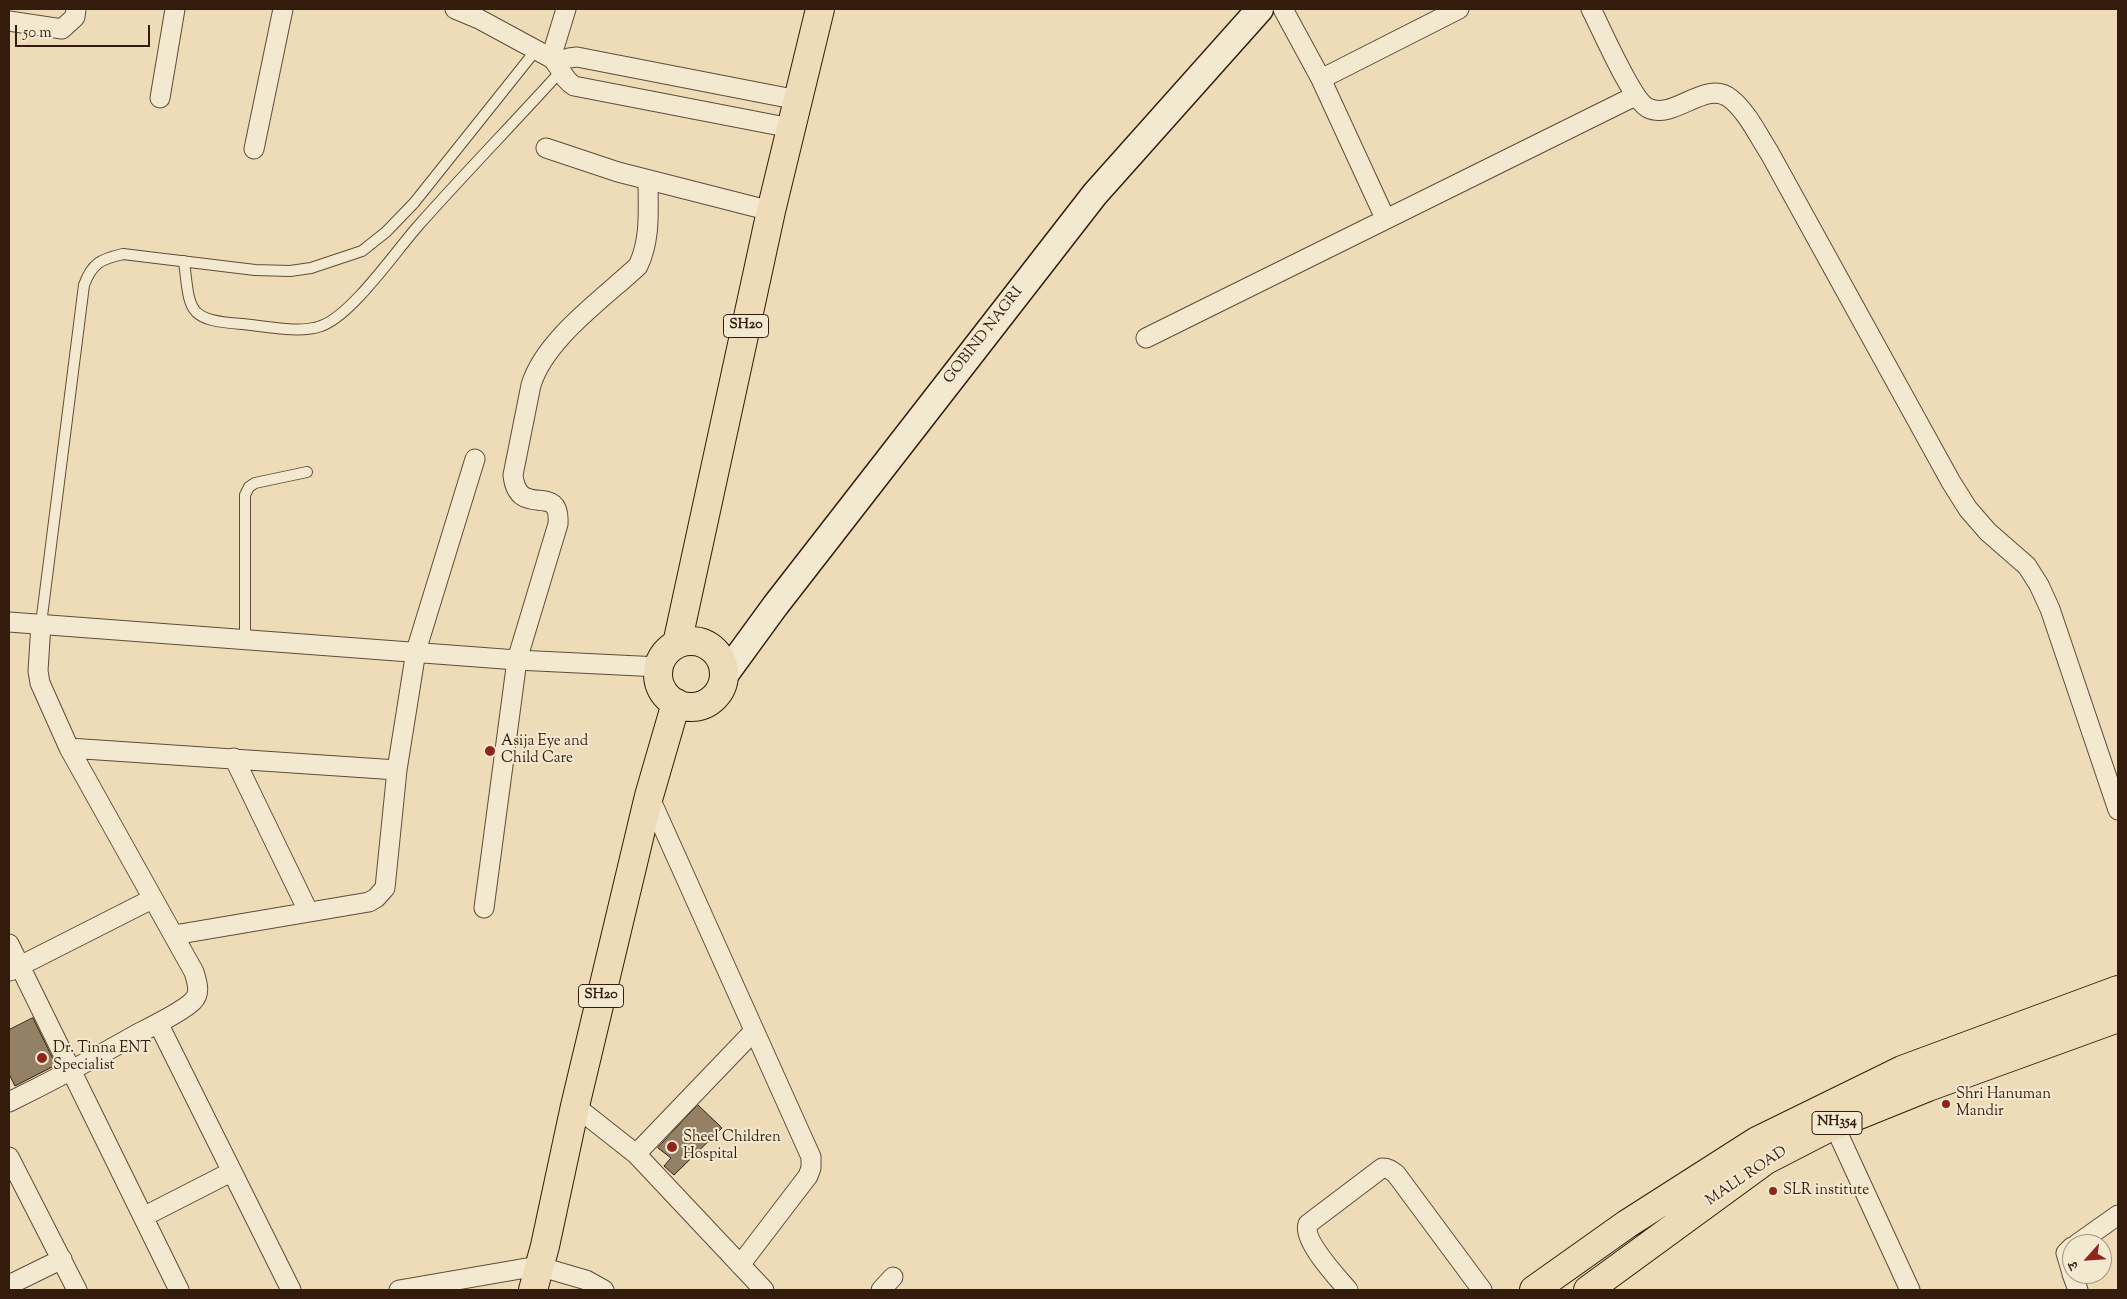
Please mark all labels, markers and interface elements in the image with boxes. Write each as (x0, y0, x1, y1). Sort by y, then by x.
scale bar (18, 15, 152, 47)
text: 50 m (23, 23, 52, 44)
street label: GOBIND NAGRI (941, 284, 1027, 388)
road number: SH20 (724, 314, 768, 338)
place label: Asija Eye and Child Care (501, 733, 588, 768)
marker: Asija Eye and Child Care (483, 744, 497, 758)
road number: SH20 (578, 984, 624, 1008)
place label: Dr. Tinna ENT Specialist (53, 1040, 151, 1075)
marker: Dr. Tinna ENT Specialist (35, 1051, 49, 1065)
place label: Shri Hanuman Mandir (1956, 1086, 2051, 1121)
marker: Shri Hanuman Mandir (1940, 1098, 1952, 1110)
road number: NH354 (1812, 1112, 1862, 1134)
place label: Sheel Children Hospital (683, 1129, 781, 1164)
marker: Sheel Children Hospital (665, 1140, 679, 1154)
street label: MALL ROAD (1703, 1143, 1791, 1211)
place label: SLR institute (1783, 1182, 1869, 1200)
marker: SLR institute (1767, 1185, 1779, 1197)
north arrow (2062, 1234, 2112, 1284)
text: उ (2064, 1258, 2085, 1273)

